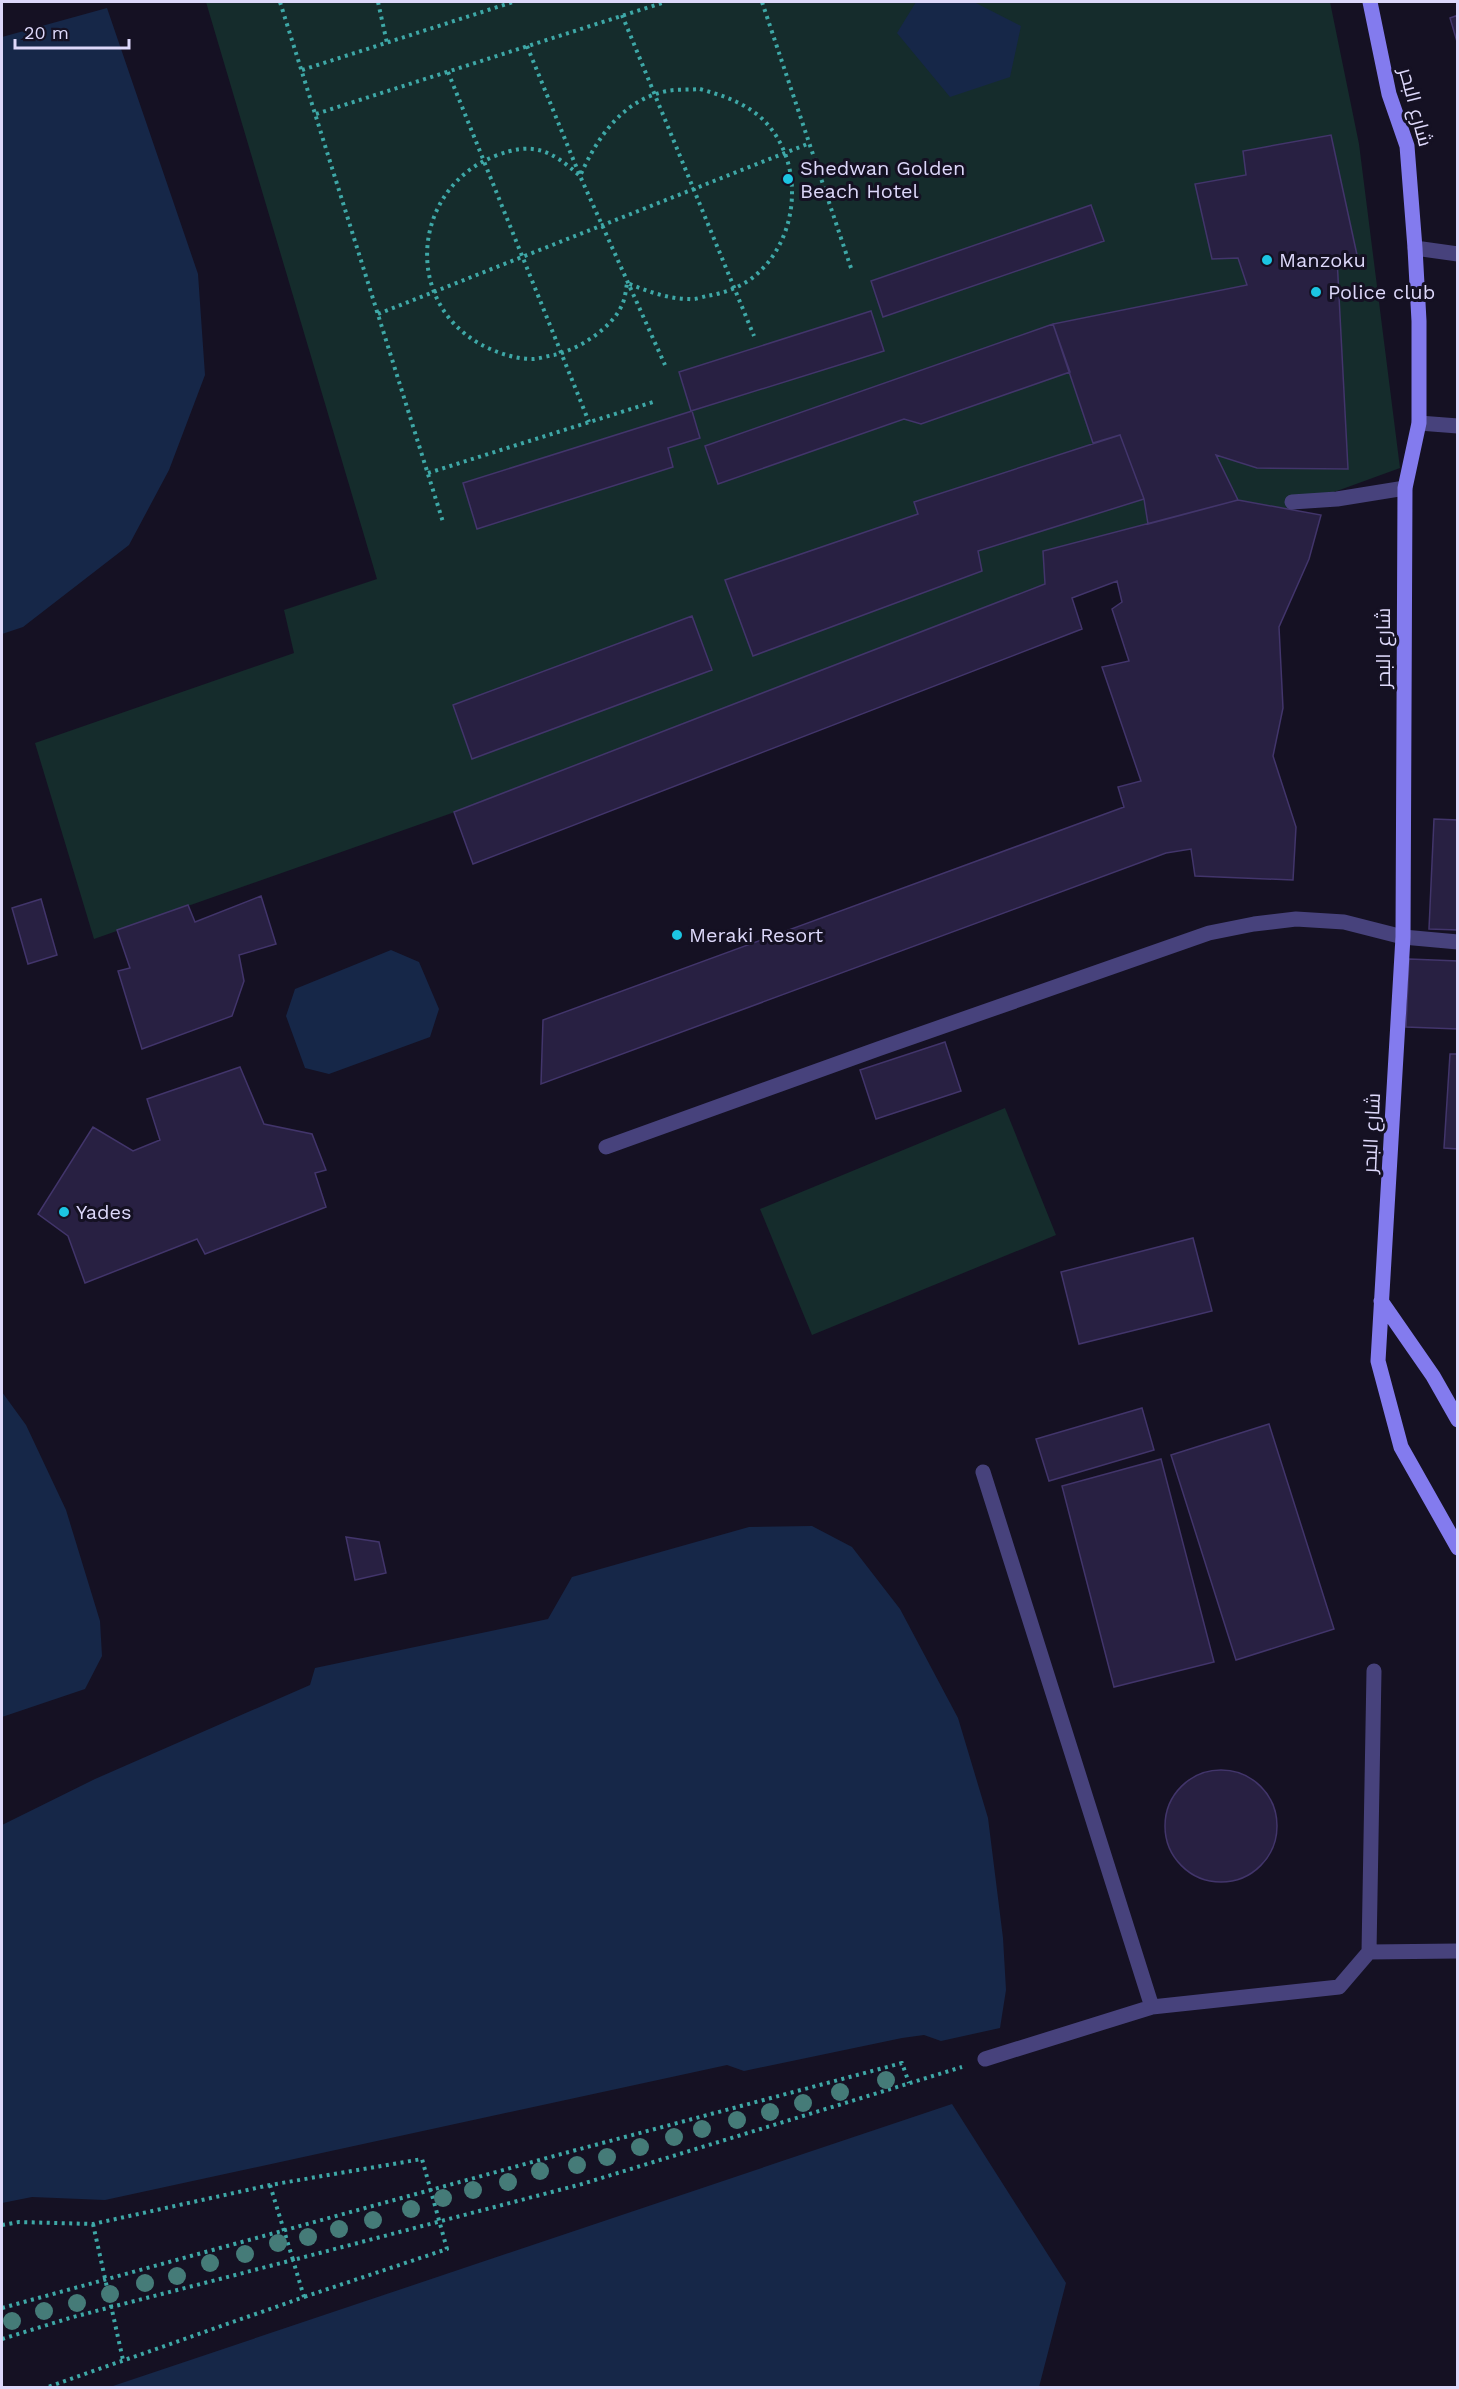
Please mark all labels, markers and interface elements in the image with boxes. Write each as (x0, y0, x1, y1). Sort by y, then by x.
scale bar (15, 12, 129, 50)
text: 20 m (24, 22, 69, 43)
street label: شارع البحر (1392, 64, 1438, 149)
place label: Shedwan Golden Beach Hotel (800, 156, 965, 203)
marker: Shedwan Golden Beach Hotel (781, 172, 795, 186)
place label: Manzoku (1279, 248, 1366, 272)
marker: Manzoku (1260, 253, 1274, 267)
place label: Police club (1328, 280, 1435, 304)
marker: Police club (1309, 285, 1323, 299)
street label: شارع البحر (1371, 608, 1397, 689)
place label: Meraki Resort (689, 923, 824, 947)
marker: Meraki Resort (670, 928, 684, 942)
street label: شارع البحر (1357, 1092, 1387, 1175)
place label: Yades (76, 1200, 132, 1224)
marker: Yades (57, 1205, 71, 1219)

